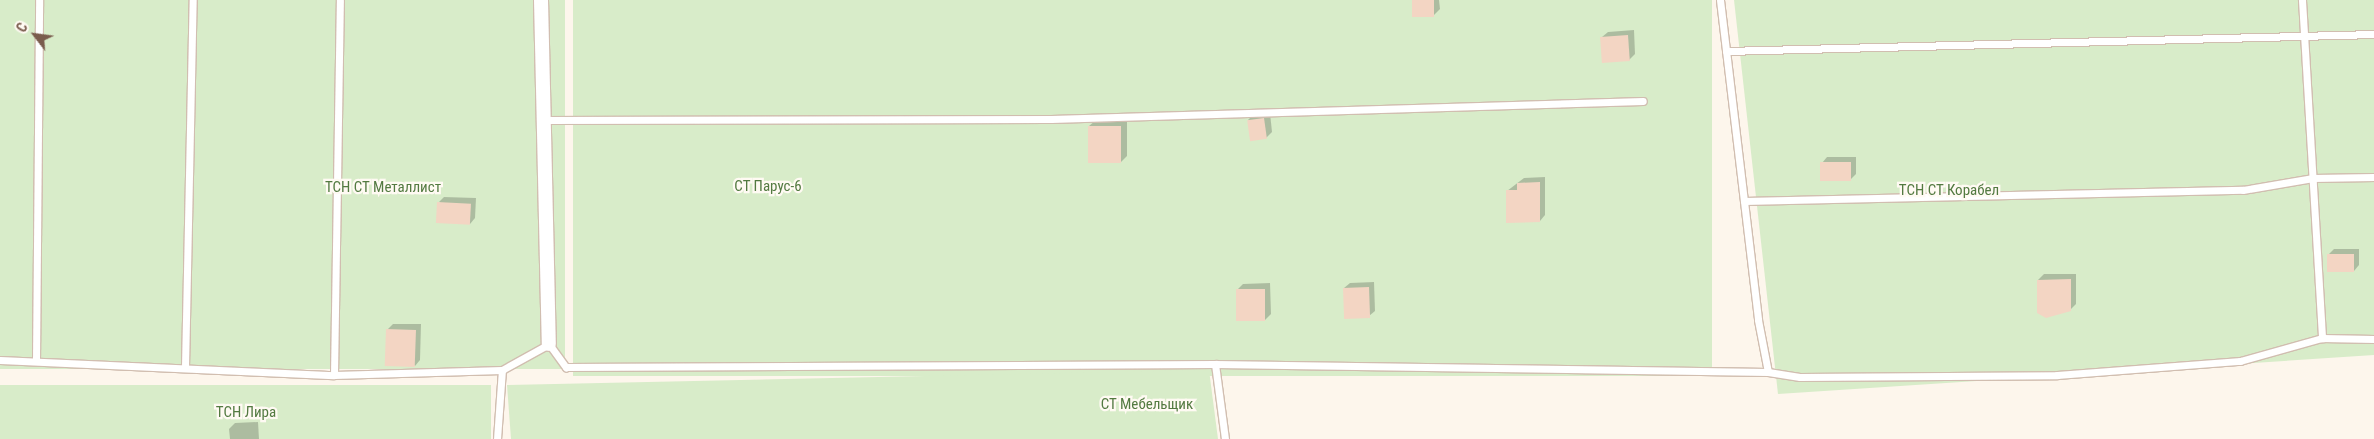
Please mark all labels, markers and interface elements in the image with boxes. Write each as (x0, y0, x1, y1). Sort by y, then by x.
north arrow (10, 10, 60, 60)
text: С (13, 20, 31, 35)
park label: СТ Парус-6 (734, 178, 802, 196)
park label: ТСН СТ Металлист (325, 179, 441, 197)
park label: ТСН СТ Корабел (1899, 182, 1999, 200)
park label: СТ Мебельщик (1101, 396, 1193, 414)
park label: ТСН Лира (216, 404, 276, 422)

